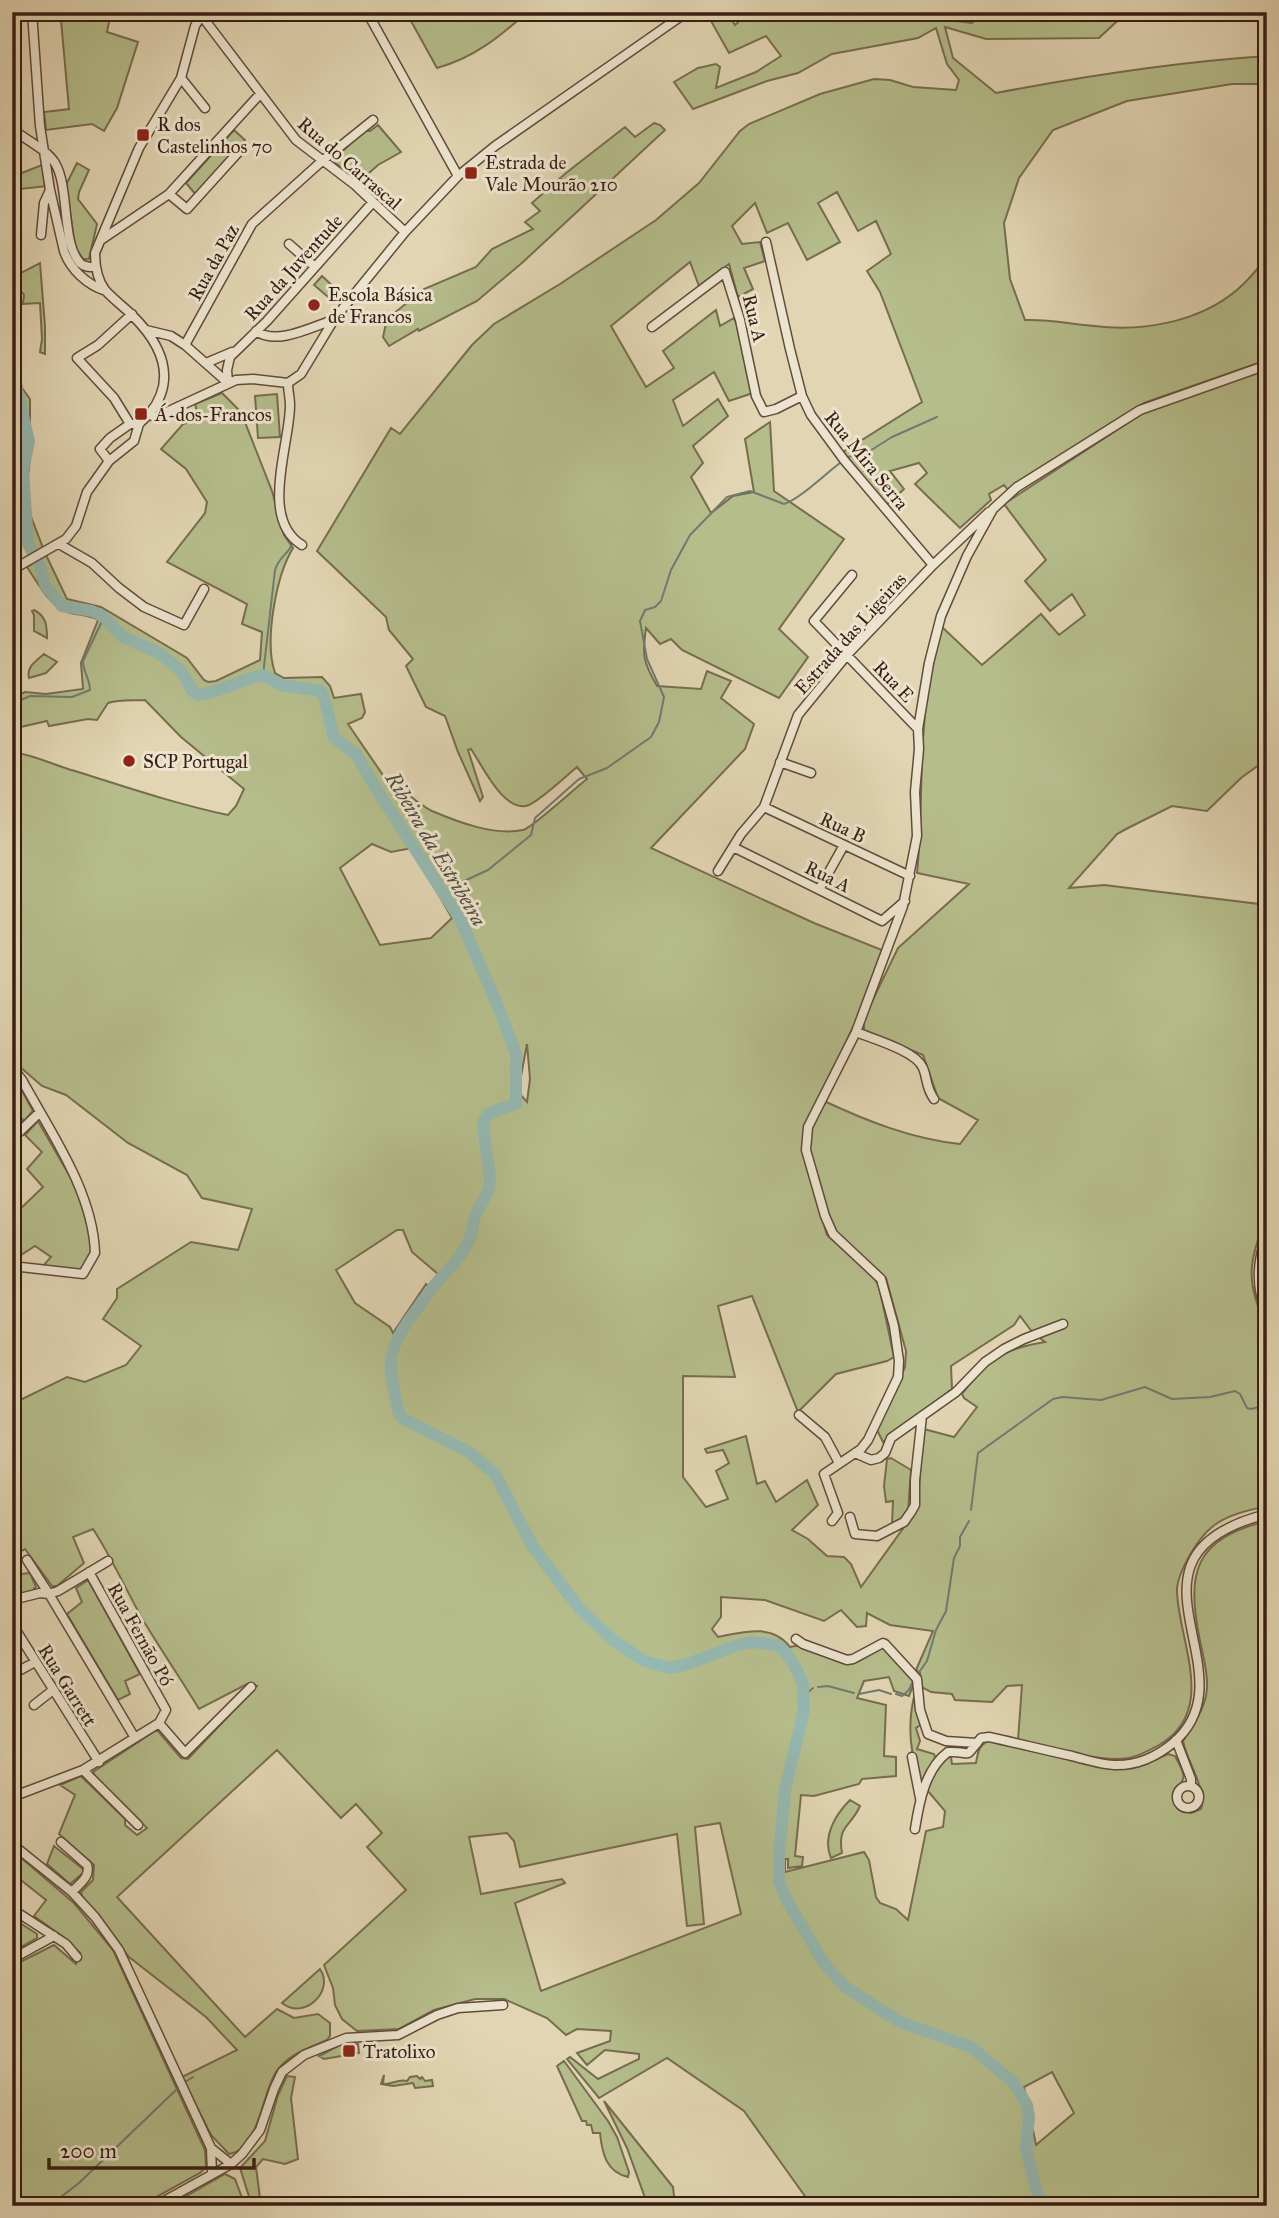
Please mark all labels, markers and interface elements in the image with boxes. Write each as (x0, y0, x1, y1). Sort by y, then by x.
street label: Rua do Carrascal (293, 112, 407, 215)
place label: R dos Castelinhos 70 (157, 113, 273, 158)
marker: R dos Castelinhos 70 (135, 127, 151, 143)
place label: Estrada de Vale Mourão 210 (484, 151, 618, 196)
marker: Estrada de Vale Mourão 210 (463, 165, 479, 181)
street label: Rua da Juventude (239, 209, 348, 326)
street label: Rua da Paz (183, 220, 244, 305)
place label: Escola Básica de Francos (328, 283, 433, 328)
street label: Rua A (738, 292, 772, 345)
marker: Escola Básica de Francos (306, 297, 322, 313)
place label: Á-dos-Francos (154, 402, 272, 426)
marker: Á-dos-Francos (133, 406, 149, 422)
street label: Rua Mira Serra (820, 406, 914, 515)
street label: Estrada das Ligeiras (790, 568, 912, 700)
street label: Rua E (868, 656, 919, 707)
place label: SCP Portugal (143, 750, 249, 774)
marker: SCP Portugal (121, 753, 137, 769)
water label: Ribeira da Estribeira (379, 766, 492, 931)
street label: Rua B (816, 807, 869, 848)
street label: Rua A (801, 856, 855, 897)
street label: Rua Fernão Pó (103, 1578, 179, 1690)
street label: Rua Garrett (33, 1640, 102, 1731)
place label: Tratolixo (363, 2040, 436, 2063)
marker: Tratolixo (341, 2043, 357, 2059)
scale bar (49, 2127, 254, 2171)
text: 200 m (60, 2138, 117, 2164)

